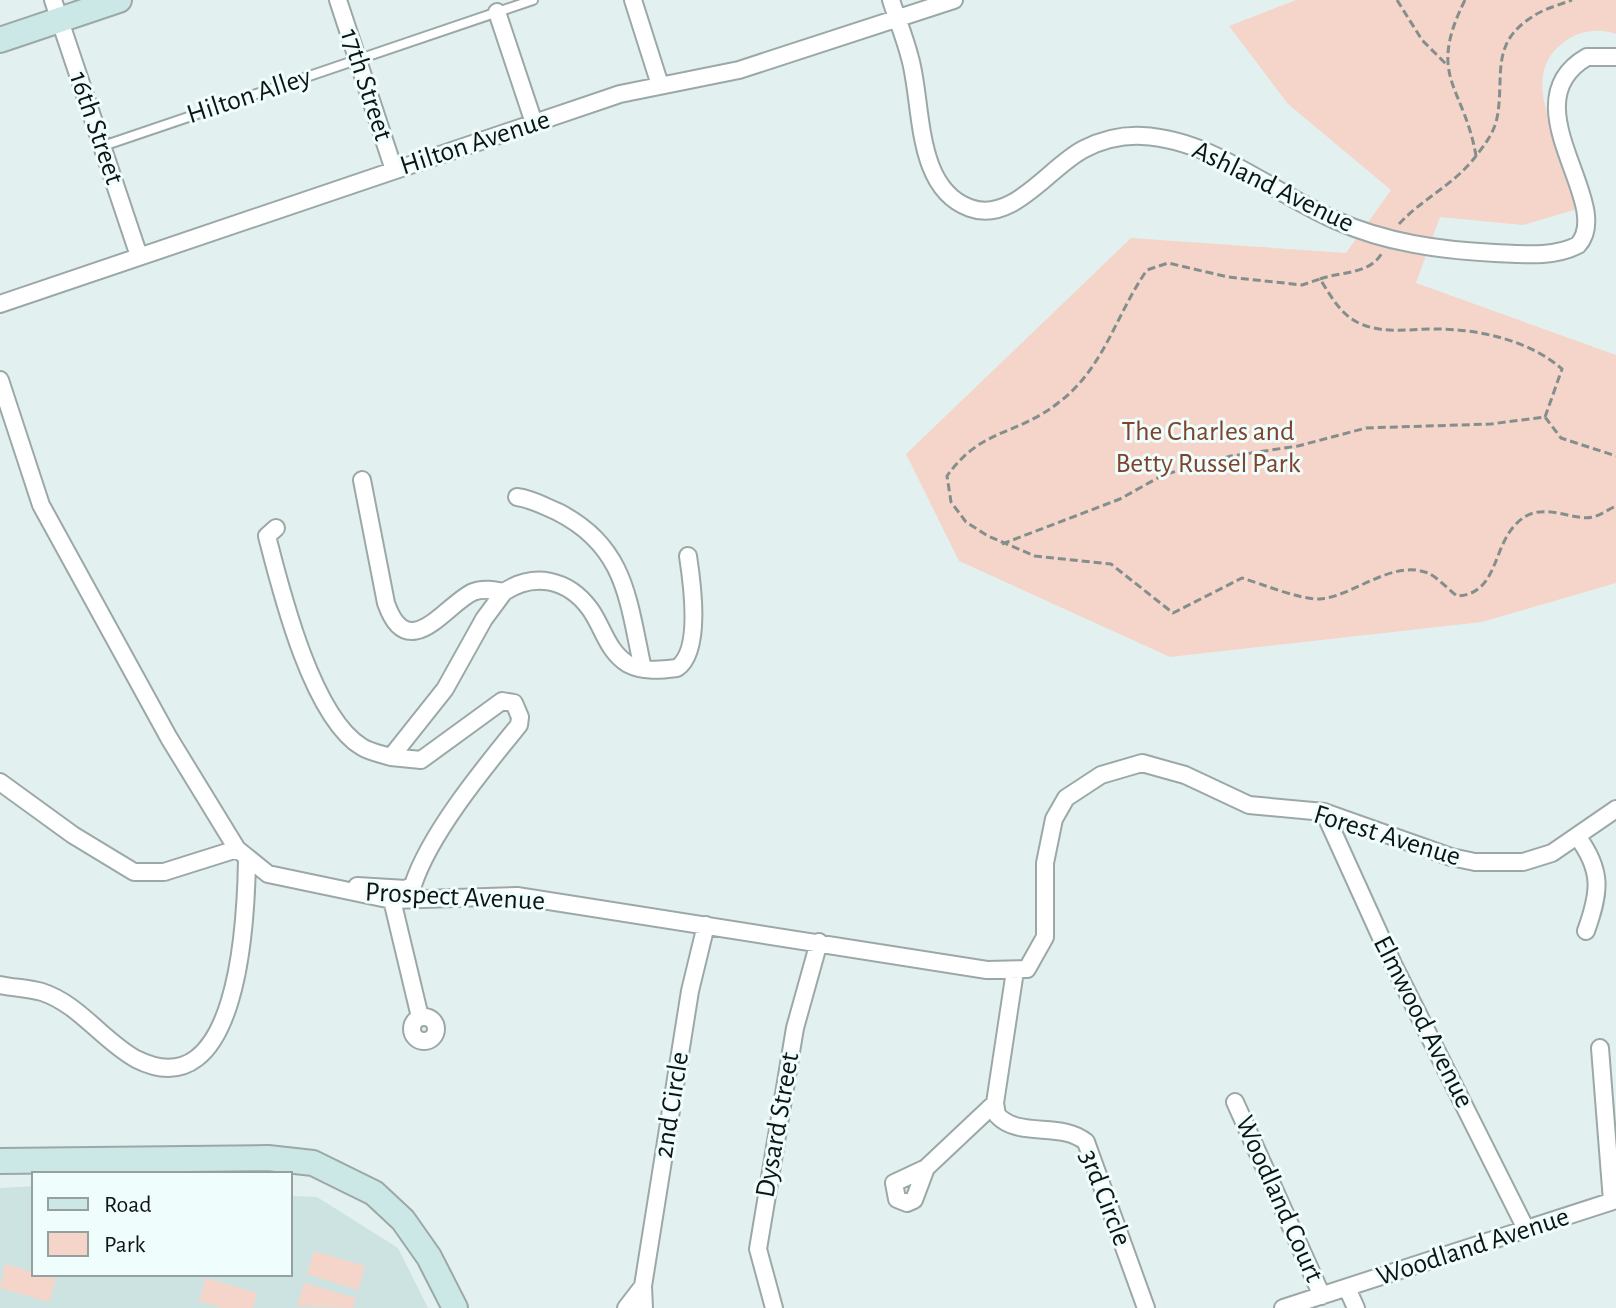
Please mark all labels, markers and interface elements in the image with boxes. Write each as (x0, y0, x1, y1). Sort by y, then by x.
street label: 17th Street (335, 26, 397, 144)
street label: Hilton Alley (183, 63, 315, 129)
street label: 16th Street (64, 68, 128, 188)
street label: Hilton Avenue (397, 106, 553, 180)
street label: Ashland Avenue (1188, 136, 1358, 238)
park label: The Charles and Betty Russel Park (1116, 418, 1301, 478)
street label: Forest Avenue (1310, 800, 1464, 872)
street label: Prospect Avenue (364, 878, 546, 916)
street label: Elmwood Avenue (1368, 931, 1478, 1113)
street label: 2nd Circle (650, 1050, 694, 1160)
street label: Dysard Street (751, 1050, 805, 1200)
street label: Woodland Court (1230, 1112, 1328, 1286)
street label: 3rd Circle (1074, 1146, 1136, 1250)
legend (32, 1172, 292, 1276)
text: Road (104, 1193, 152, 1217)
street label: Woodland Avenue (1373, 1203, 1573, 1291)
text: Park (104, 1233, 145, 1257)

